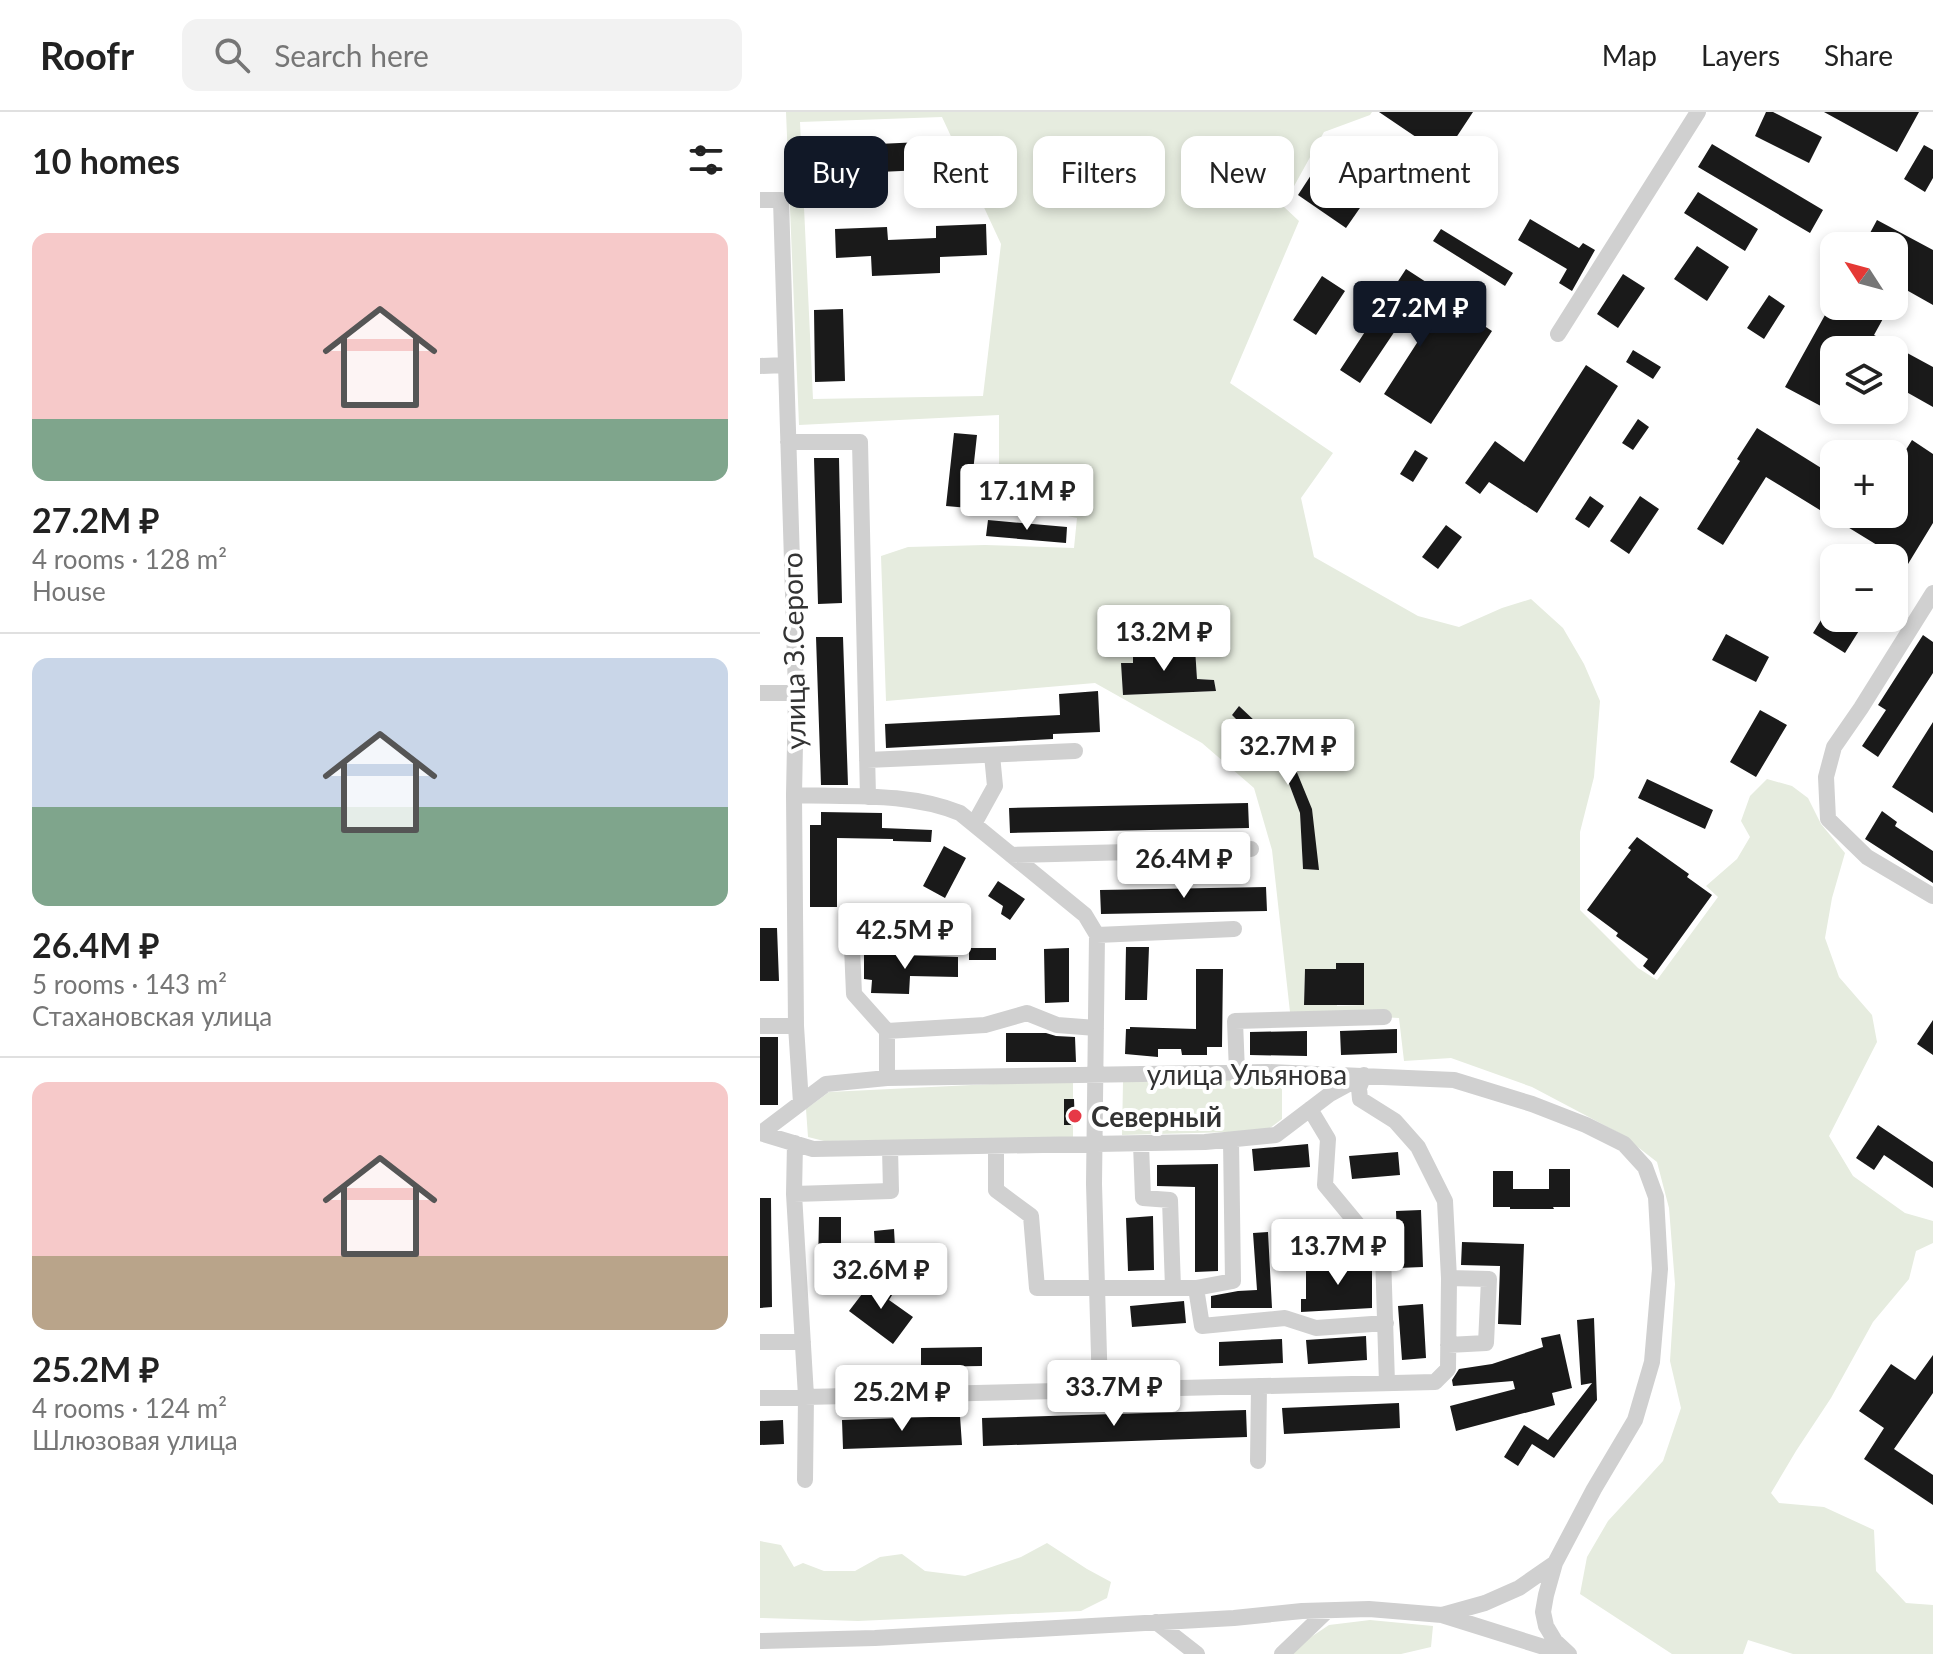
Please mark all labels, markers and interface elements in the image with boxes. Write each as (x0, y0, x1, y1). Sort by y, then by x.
search box (182, 19, 742, 91)
text: Roofr (40, 32, 134, 78)
icon: search (210, 33, 254, 77)
text: Search here (274, 37, 429, 73)
text: Map (1602, 38, 1657, 72)
text: Layers (1701, 38, 1780, 72)
text: Share (1824, 38, 1893, 72)
chip: Buy (784, 136, 888, 208)
chip: Rent (904, 136, 1017, 208)
chip: Filters (1033, 136, 1165, 208)
chip: New (1181, 136, 1294, 208)
chip: Apartment (1310, 136, 1498, 208)
icon: filters (684, 138, 728, 182)
text: 10 homes (32, 140, 180, 181)
north arrow (1820, 232, 1908, 320)
map controls (1820, 232, 1908, 632)
pin: 27.2M ₽ (1346, 281, 1494, 349)
icon: home (308, 285, 452, 429)
text: 27.2M ₽ (1371, 291, 1469, 323)
button: layers (1820, 336, 1908, 424)
button: + (1820, 440, 1908, 528)
pin: 17.1M ₽ (953, 464, 1101, 532)
text: 17.1M ₽ (978, 474, 1076, 506)
text: 27.2M ₽ (32, 499, 159, 540)
text: 4 rooms · 128 m² (32, 543, 227, 575)
button: − (1820, 544, 1908, 632)
street label: улица З.Серого (774, 552, 812, 750)
text: House (32, 575, 106, 607)
pin: 13.2M ₽ (1090, 605, 1238, 673)
text: 13.2M ₽ (1115, 615, 1213, 647)
icon: home (308, 710, 452, 854)
pin: 32.7M ₽ (1214, 719, 1362, 787)
text: 32.7M ₽ (1239, 729, 1337, 761)
pin: 26.4M ₽ (1110, 832, 1258, 900)
text: 26.4M ₽ (1135, 842, 1233, 874)
pin: 42.5M ₽ (831, 903, 979, 971)
text: 42.5M ₽ (856, 913, 954, 945)
text: 26.4M ₽ (32, 924, 159, 965)
text: 5 rooms · 143 m² (32, 968, 227, 1000)
text: Стахановская улица (32, 1000, 272, 1032)
street label: улица Ульянова (1147, 1057, 1347, 1091)
place label: Северный (1091, 1099, 1222, 1133)
marker: Северный (1066, 1107, 1084, 1125)
icon: home (308, 1134, 452, 1278)
pin: 13.7M ₽ (1264, 1219, 1412, 1287)
text: 13.7M ₽ (1289, 1229, 1387, 1261)
pin: 32.6M ₽ (807, 1243, 955, 1311)
text: 32.6M ₽ (832, 1253, 930, 1285)
text: 25.2M ₽ (32, 1348, 159, 1389)
pin: 33.7M ₽ (1040, 1360, 1188, 1428)
pin: 25.2M ₽ (828, 1365, 976, 1433)
text: 33.7M ₽ (1065, 1370, 1163, 1402)
text: 25.2M ₽ (853, 1375, 951, 1407)
text: 4 rooms · 124 m² (32, 1392, 227, 1424)
text: Шлюзовая улица (32, 1424, 238, 1456)

